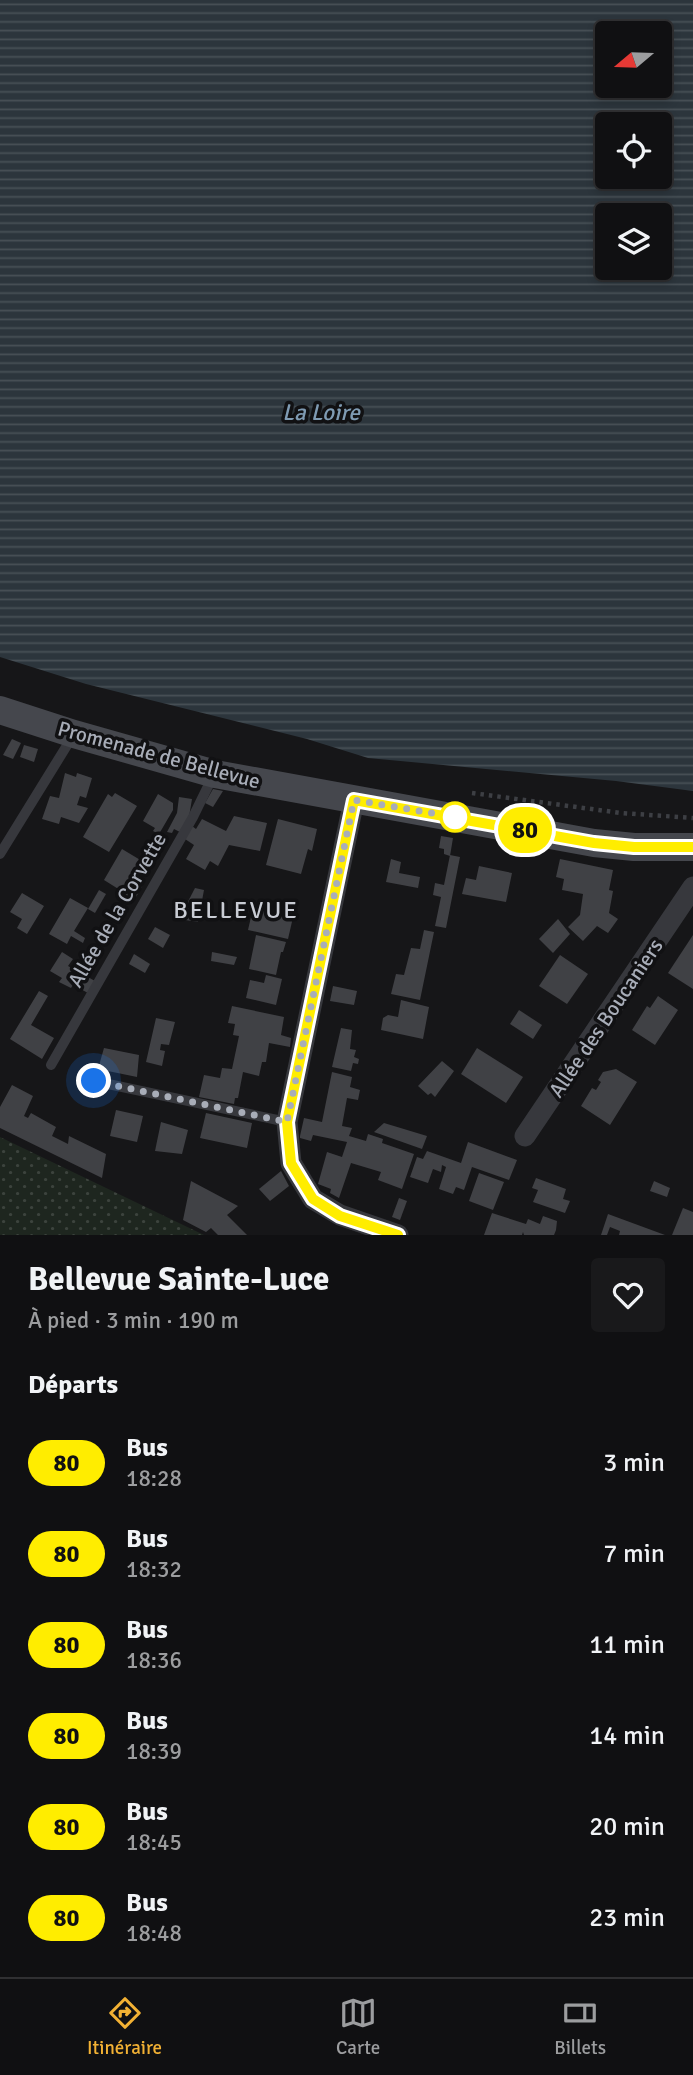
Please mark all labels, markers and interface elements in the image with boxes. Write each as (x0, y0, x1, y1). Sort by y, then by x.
north arrow (595, 21, 672, 98)
map controls (595, 21, 672, 280)
button: locate (595, 112, 672, 189)
button: layers (595, 203, 672, 280)
water label: La Loire (282, 398, 361, 427)
street label: Promenade de Bellevue (55, 715, 263, 795)
unlabelled marker (440, 802, 470, 832)
line badge: 80 (494, 807, 556, 853)
text: 80 (512, 815, 538, 845)
street label: Allée de la Corvette (62, 828, 172, 992)
district label: BELLEVUE (173, 895, 299, 925)
street label: Allée des Boucaniers (543, 934, 669, 1102)
your location (76, 1063, 111, 1098)
button: heart (591, 1258, 665, 1332)
text: Bellevue Sainte-Luce (28, 1259, 329, 1300)
text: À pied · 3 min · 190 m (28, 1306, 239, 1335)
text: Départs (28, 1369, 118, 1401)
text: Bus (126, 1432, 168, 1464)
text: 3 min (603, 1447, 665, 1479)
text: 80 (54, 1448, 79, 1478)
text: 18:28 (126, 1464, 182, 1493)
text: Bus (126, 1523, 168, 1555)
text: 7 min (603, 1538, 665, 1570)
text: 80 (54, 1539, 79, 1569)
text: 18:32 (126, 1555, 182, 1584)
text: Bus (126, 1614, 168, 1646)
text: 11 min (589, 1629, 665, 1661)
text: 80 (54, 1630, 79, 1660)
text: 18:36 (126, 1646, 182, 1675)
text: Bus (126, 1705, 168, 1737)
text: 14 min (589, 1720, 665, 1752)
text: 80 (54, 1721, 79, 1751)
text: 18:39 (126, 1737, 182, 1766)
text: Bus (126, 1796, 168, 1828)
text: 20 min (589, 1811, 665, 1843)
text: 80 (54, 1812, 79, 1842)
text: 18:45 (126, 1828, 182, 1857)
text: Bus (126, 1887, 168, 1919)
text: 23 min (589, 1902, 665, 1934)
text: 80 (54, 1903, 79, 1933)
text: 18:48 (126, 1919, 182, 1948)
tab: Itinéraire (87, 1994, 162, 2060)
tab: Carte (336, 1994, 380, 2060)
tab: Billets (554, 1994, 606, 2060)

